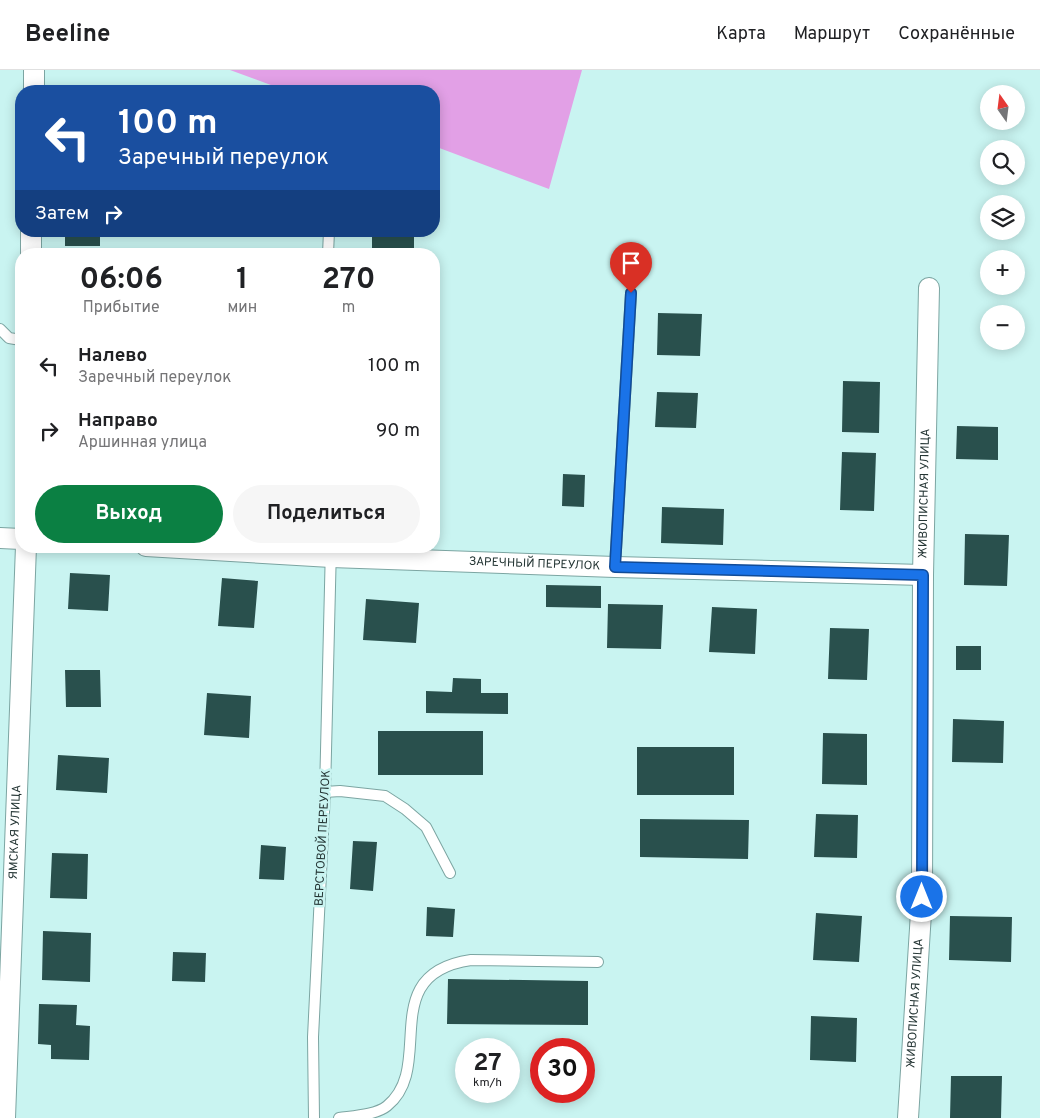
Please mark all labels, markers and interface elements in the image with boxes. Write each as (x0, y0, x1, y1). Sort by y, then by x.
text: Beeline (25, 20, 110, 50)
text: Карта (716, 23, 766, 46)
text: Маршрут (794, 23, 870, 46)
text: Сохранённые (898, 23, 1015, 46)
north arrow (980, 85, 1025, 130)
map controls (980, 85, 1025, 350)
text: 100 m (118, 102, 218, 146)
icon: left (35, 105, 100, 170)
button: search (980, 140, 1025, 185)
text: Заречный переулок (118, 145, 329, 172)
button: layers (980, 195, 1025, 240)
icon: right (99, 200, 127, 228)
text: Затем (35, 202, 89, 226)
pin (610, 242, 652, 293)
icon: arrive (617, 249, 645, 277)
button: + (980, 250, 1025, 295)
text: 06:06 (79, 262, 163, 299)
text: 1 (236, 262, 248, 299)
text: 270 (322, 262, 376, 299)
text: Прибытие (83, 298, 160, 318)
text: мин (227, 298, 257, 318)
text: m (342, 298, 355, 318)
button: − (980, 305, 1025, 350)
text: Налево (78, 344, 147, 368)
icon: left (35, 352, 63, 380)
text: 100 m (368, 354, 420, 378)
text: Заречный переулок (78, 368, 231, 388)
text: Направо (78, 409, 158, 433)
icon: right (35, 417, 63, 445)
text: 90 m (376, 419, 420, 443)
street label: ЖИВОПИСНАЯ УЛИЦА (915, 428, 934, 559)
text: Аршинная улица (78, 433, 207, 453)
button: Выход (35, 485, 223, 543)
button: Поделиться (233, 485, 420, 543)
street label: ЗАРЕЧНЫЙ ПЕРЕУЛОК (469, 554, 601, 574)
street label: ВЕРСТОВОЙ ПЕРЕУЛОК (311, 769, 335, 906)
street label: ЯМСКАЯ УЛИЦА (6, 784, 25, 880)
position arrow (895, 870, 947, 922)
street label: ЖИВОПИСНАЯ УЛИЦА (903, 938, 927, 1069)
speed limit sign: 30 (530, 1038, 595, 1103)
text: 27 (473, 1048, 502, 1080)
text: km/h (473, 1075, 502, 1091)

